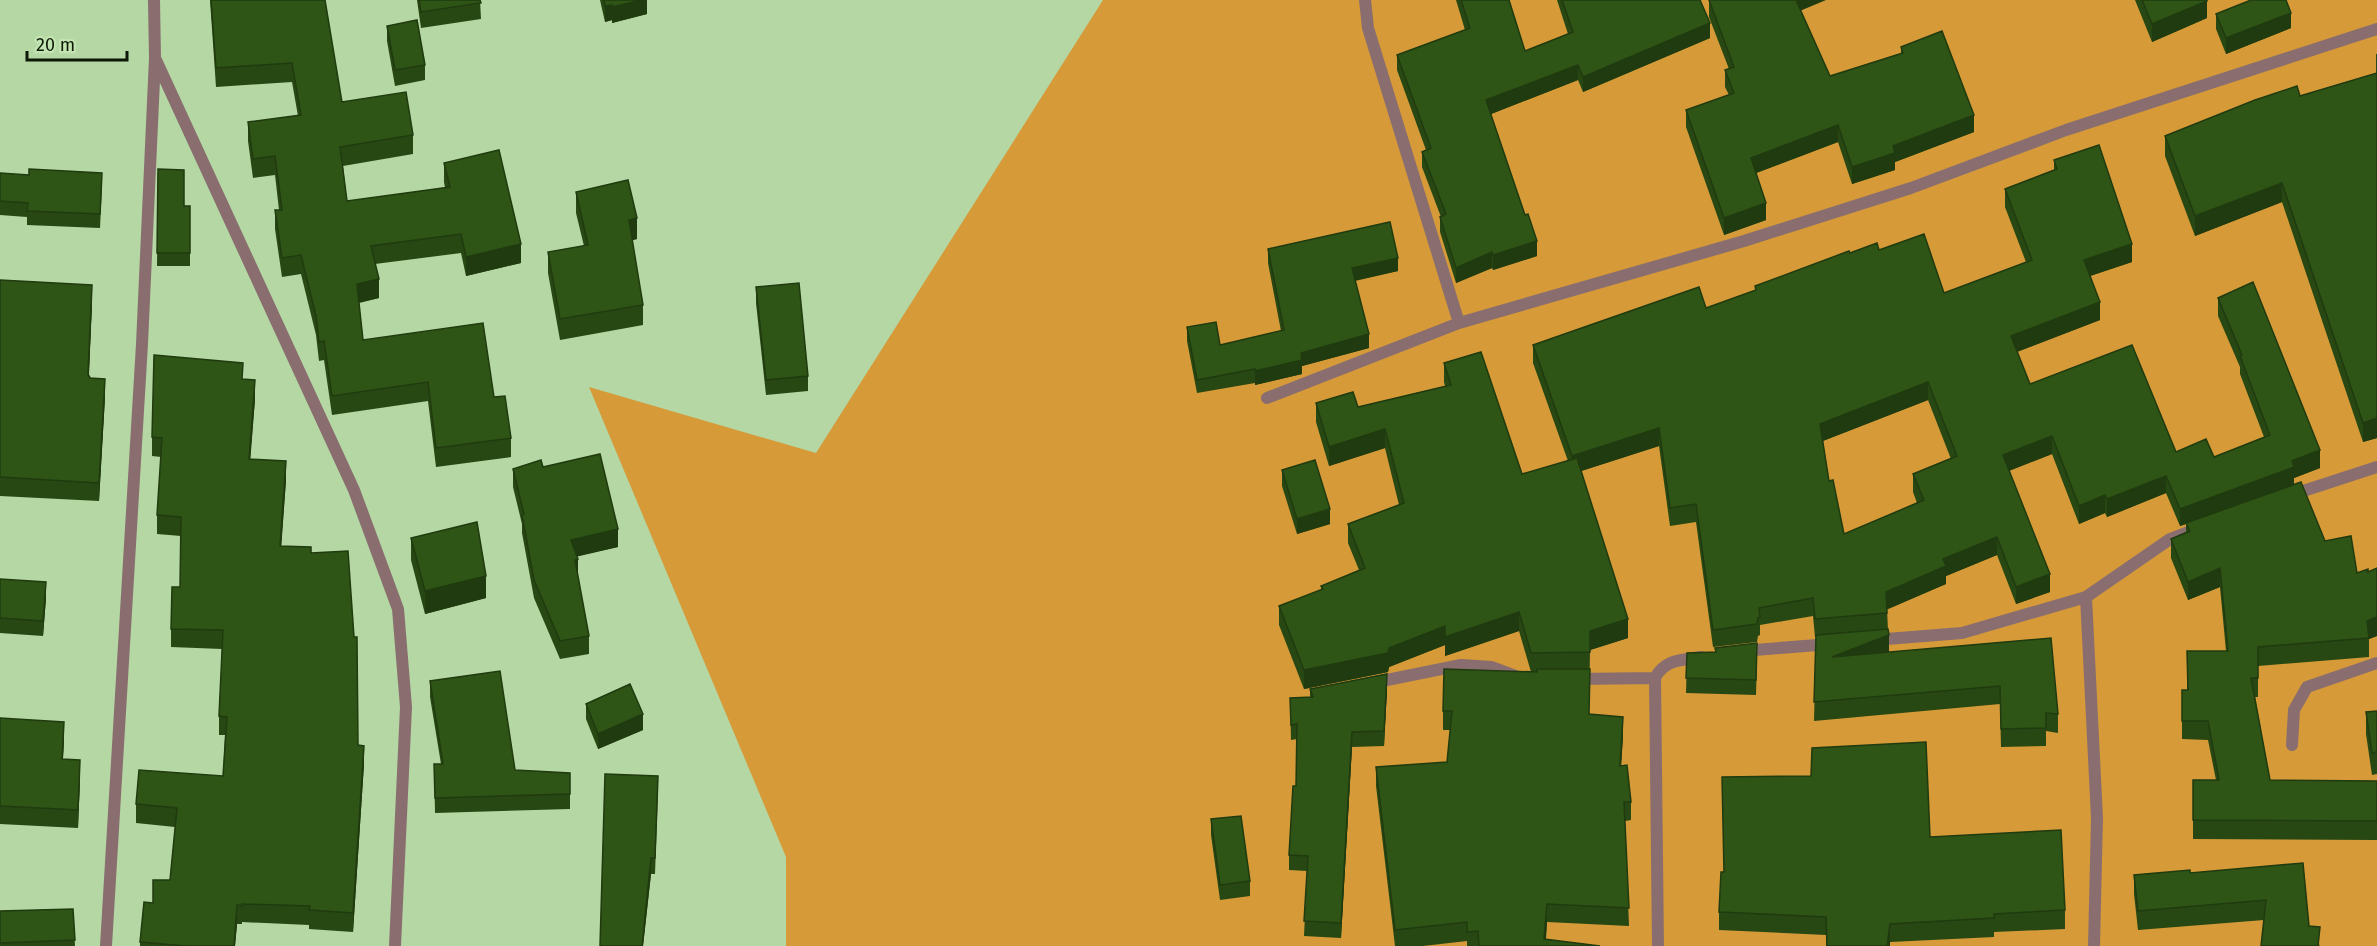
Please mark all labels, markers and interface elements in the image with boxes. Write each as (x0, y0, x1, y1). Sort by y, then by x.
scale bar (27, 24, 128, 62)
text: 20 m (36, 34, 75, 56)

